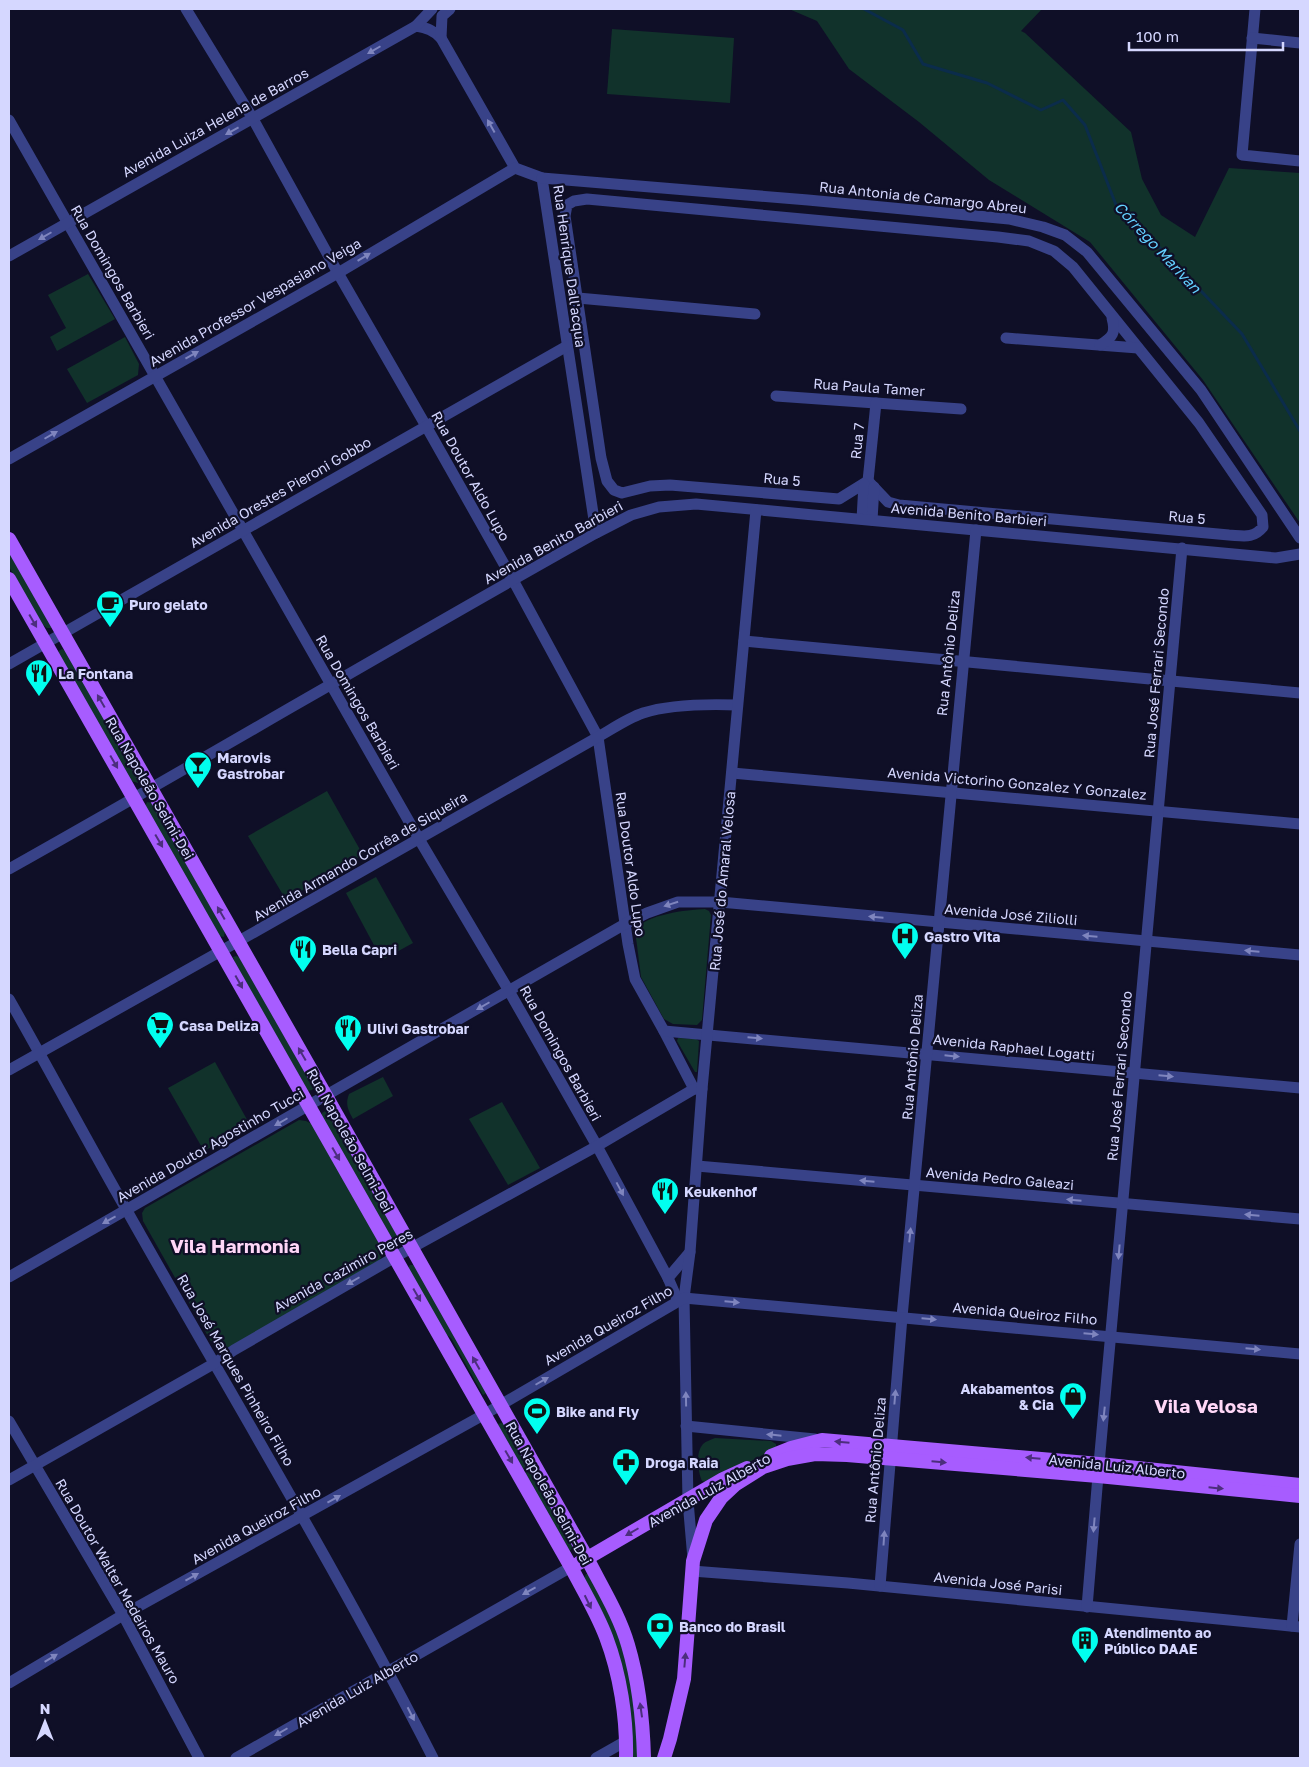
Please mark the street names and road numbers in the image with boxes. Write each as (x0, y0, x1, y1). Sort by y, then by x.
street label: Avenida Luiza Helena de Barros (119, 64, 311, 180)
street label: Rua Antonia de Camargo Abreu (818, 178, 1028, 216)
street label: Rua Henrique Dall'acqua (550, 184, 590, 348)
street label: Rua Domingos Barbieri (68, 202, 158, 342)
street label: Avenida Professor Vespasiano Veiga (146, 234, 364, 370)
street label: Rua Paula Tamer (813, 375, 926, 399)
street label: Rua Doutor Aldo Lupo (428, 408, 514, 544)
street label: Rua 7 (847, 422, 867, 460)
street label: Avenida Orestes Pieroni Gobbo (186, 433, 374, 551)
street label: Rua 5 (763, 469, 801, 489)
street label: Avenida Benito Barbieri (480, 497, 626, 587)
street label: Avenida Benito Barbieri (890, 499, 1048, 529)
street label: Rua 5 (1168, 507, 1206, 527)
street label: Rua José Ferrari Secondo (1140, 587, 1172, 759)
street label: Rua Antônio Deliza (933, 589, 963, 717)
street label: Rua Domingos Barbieri (313, 632, 403, 772)
street label: Rua Napoleão Selmi-Dei (102, 714, 198, 862)
street label: Avenida Victorino Gonzalez Y Gonzalez (887, 763, 1147, 803)
street label: Avenida Armando Corrêa de Siqueira (250, 788, 470, 924)
street label: Rua José do Amaral Velosa (706, 790, 738, 972)
street label: Rua Doutor Aldo Lupo (612, 791, 650, 937)
street label: Avenida José Ziliolli (944, 900, 1078, 928)
street label: Rua Domingos Barbieri (517, 982, 605, 1124)
street label: Rua José Ferrari Secondo (1103, 990, 1135, 1162)
street label: Rua Antônio Deliza (898, 993, 926, 1121)
street label: Avenida Raphael Logatti (932, 1030, 1096, 1064)
street label: Rua Napoleão Selmi-Dei (303, 1065, 397, 1215)
street label: Avenida Doutor Agostinho Tucci (113, 1084, 307, 1206)
street label: Avenida Pedro Galeazi (925, 1163, 1075, 1193)
street label: Avenida Cazimiro Peres (271, 1225, 415, 1315)
street label: Rua José Marques Pinheiro Filho (174, 1271, 298, 1469)
street label: Avenida Queiroz Filho (541, 1281, 675, 1369)
street label: Avenida Queiroz Filho (952, 1298, 1098, 1328)
street label: Rua Antônio Deliza (861, 1396, 889, 1524)
street label: Rua Napoleão Selmi-Dei (502, 1418, 596, 1568)
street label: Avenida Luiz Alberto (645, 1449, 773, 1531)
street label: Avenida Luiz Alberto (1048, 1450, 1186, 1482)
street label: Rua Doutor Walter Medeiros Mauro (52, 1475, 184, 1687)
street label: Avenida Queiroz Filho (188, 1482, 324, 1568)
street label: Avenida José Parisi (933, 1568, 1063, 1598)
street label: Avenida Luiz Alberto (293, 1647, 421, 1731)

